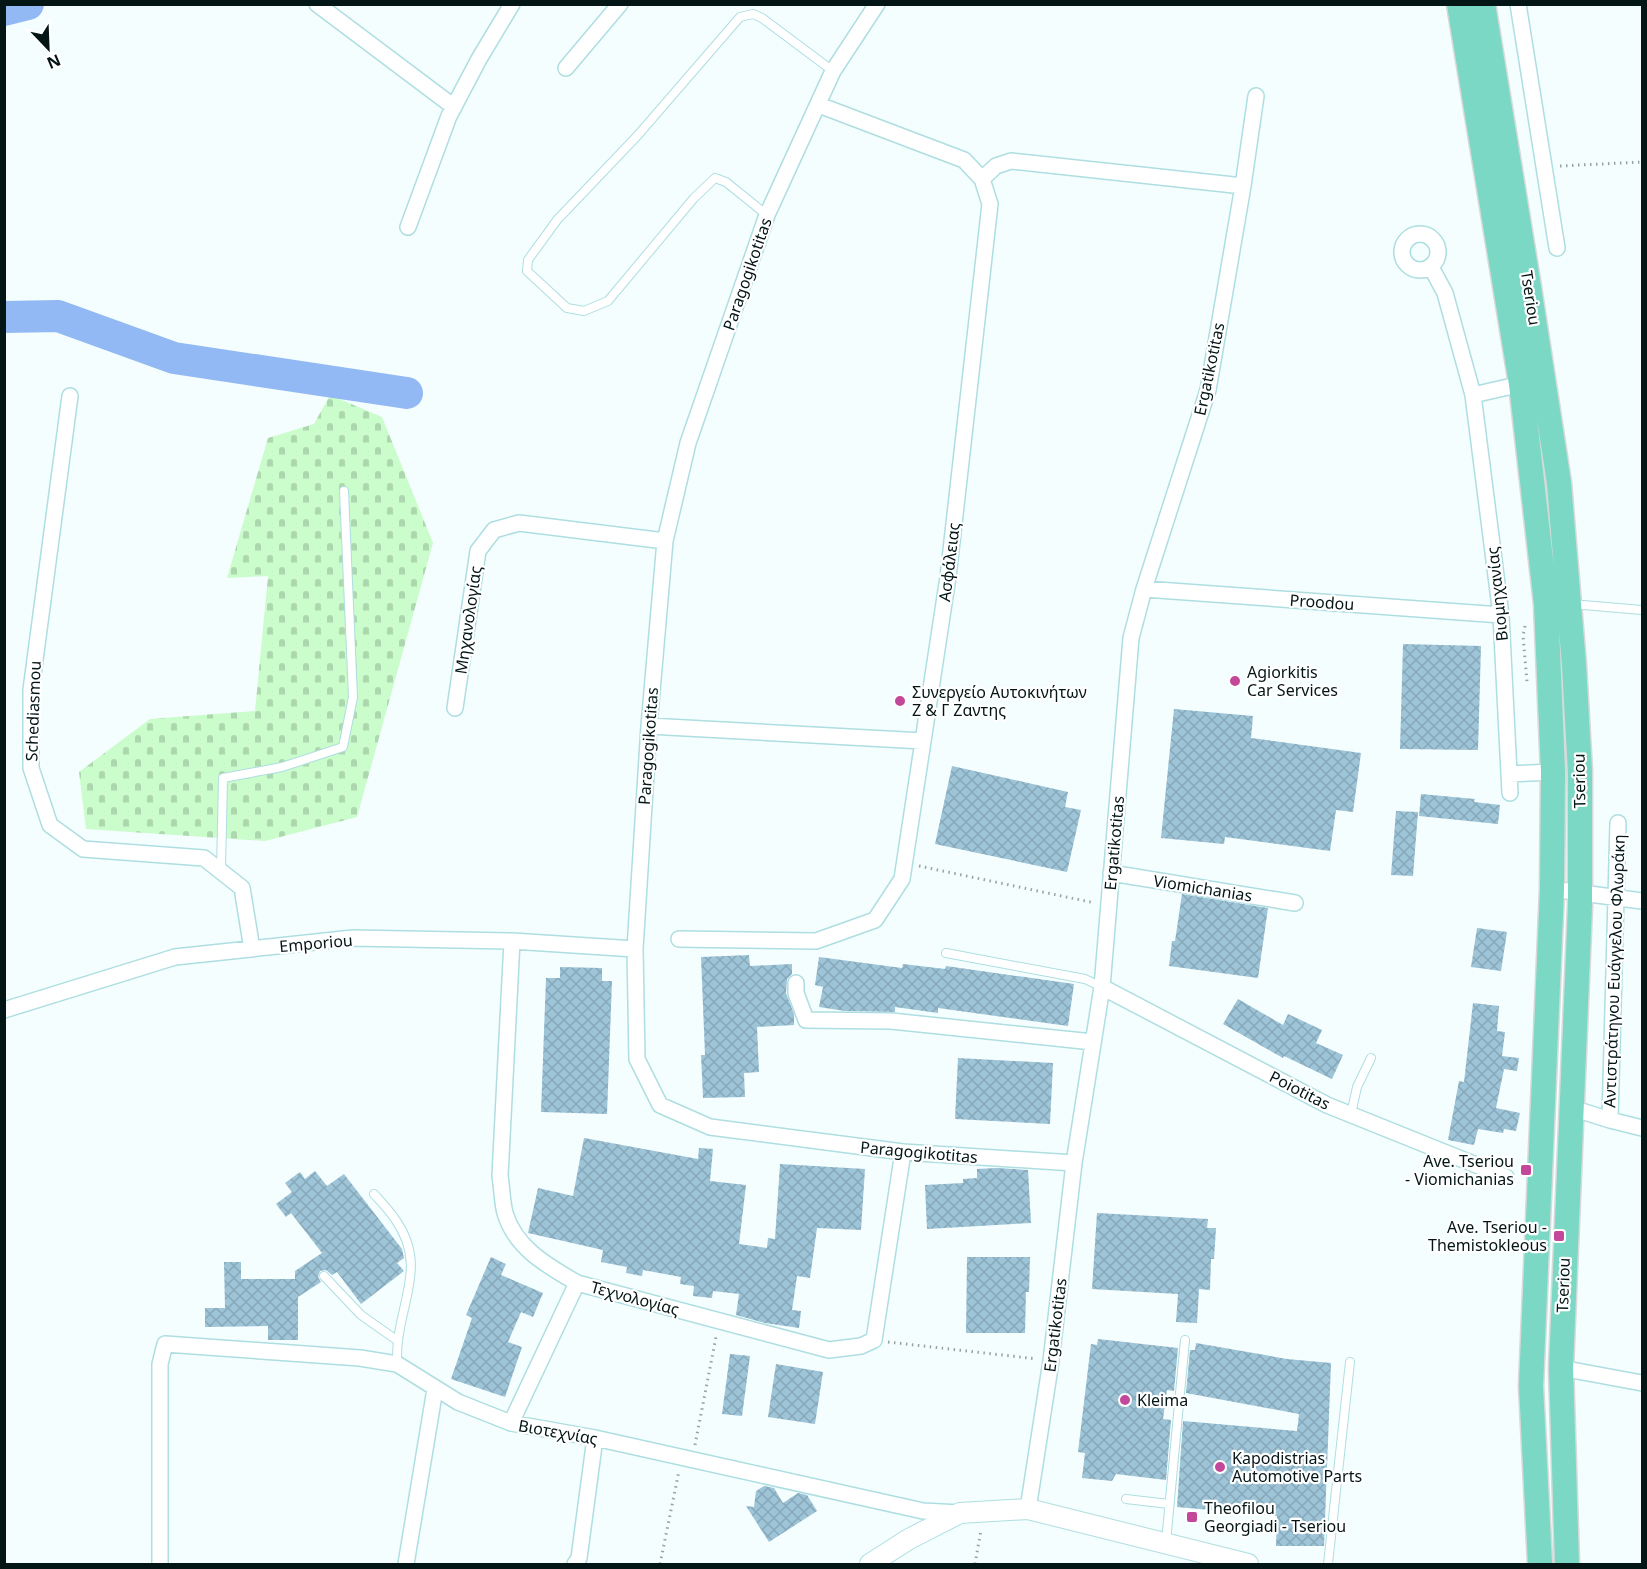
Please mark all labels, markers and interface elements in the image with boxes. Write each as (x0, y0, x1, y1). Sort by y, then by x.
north arrow (18, 18, 78, 78)
text: N (44, 49, 64, 74)
street label: Paragogikotitas (717, 215, 777, 333)
street label: Tseriou (1516, 269, 1546, 327)
street label: Ergatikotitas (1188, 320, 1230, 418)
street label: Ασφάλειας (933, 521, 965, 603)
street label: Βιομηχανίας (1481, 546, 1513, 642)
street label: Μηχανολογίας (450, 564, 487, 675)
street label: Proodou (1289, 589, 1355, 615)
street label: Schediasmou (20, 660, 46, 762)
place label: Agiorkitis Car Services (1247, 661, 1338, 701)
marker: Agiorkitis Car Services (1228, 674, 1242, 688)
place label: Συνεργείο Αυτοκινήτων Ζ & Γ Ζαντης (912, 681, 1087, 721)
street label: Paragogikotitas (633, 686, 663, 806)
marker: Συνεργείο Αυτοκινήτων Ζ & Γ Ζαντης (893, 694, 907, 708)
street label: Tseriou (1568, 753, 1590, 809)
street label: Ergatikotitas (1099, 795, 1129, 891)
street label: Αντιστράτηγου Ευάγγελου Φλωράκη (1598, 834, 1630, 1108)
street label: Viomichanias (1152, 869, 1254, 907)
street label: Emporiou (278, 929, 354, 957)
street label: Poiotitas (1266, 1065, 1334, 1115)
street label: Paragogikotitas (859, 1136, 979, 1168)
place label: Ave. Tseriou - Viomichanias (1405, 1150, 1514, 1190)
marker: Ave. Tseriou - Viomichanias (1519, 1163, 1533, 1177)
place label: Ave. Tseriou - Themistokleous (1428, 1216, 1547, 1256)
marker: Ave. Tseriou - Themistokleous (1552, 1229, 1566, 1243)
street label: Tseriou (1551, 1257, 1575, 1313)
street label: Τεχνολογίας (588, 1276, 682, 1320)
street label: Ergatikotitas (1038, 1277, 1072, 1373)
place label: Kleima (1137, 1389, 1188, 1411)
marker: Kleima (1118, 1393, 1132, 1407)
street label: Βιοτεχνίας (517, 1414, 600, 1450)
place label: Kapodistrias Automotive Parts (1232, 1447, 1362, 1487)
marker: Kapodistrias Automotive Parts (1213, 1460, 1227, 1474)
place label: Theofilou Georgiadi - Tseriou (1204, 1497, 1346, 1537)
marker: Theofilou Georgiadi - Tseriou (1185, 1510, 1199, 1524)

